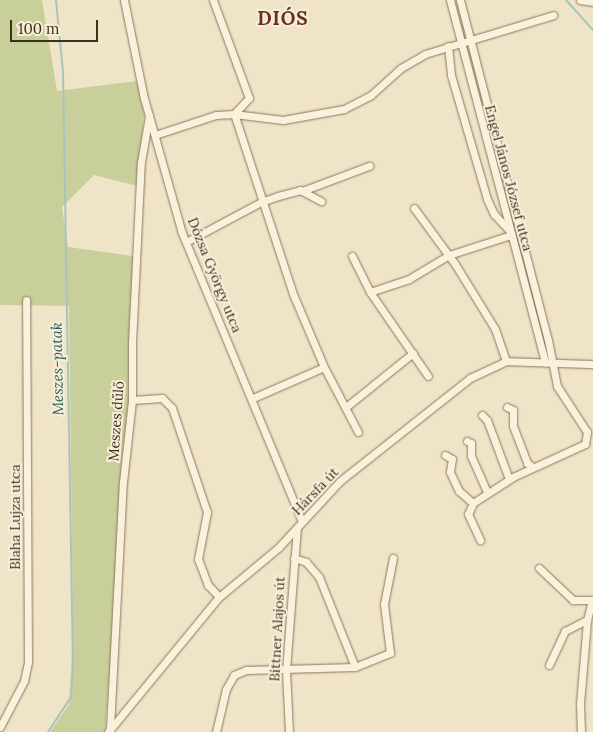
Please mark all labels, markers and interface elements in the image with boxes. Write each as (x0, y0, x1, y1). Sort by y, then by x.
district label: DIÓS (257, 8, 309, 30)
scale bar (12, 10, 100, 42)
text: 100 m (18, 19, 59, 38)
street label: Engel János József utca (481, 103, 537, 253)
street label: Dózsa György utca (184, 215, 246, 335)
water label: Meszes-patak (47, 322, 67, 416)
street label: Meszes dűlő (105, 380, 127, 462)
street label: Blaha Lujza utca (7, 464, 23, 570)
street label: Hársfa út (288, 464, 342, 518)
street label: Bittner Alajos út (266, 576, 288, 682)

